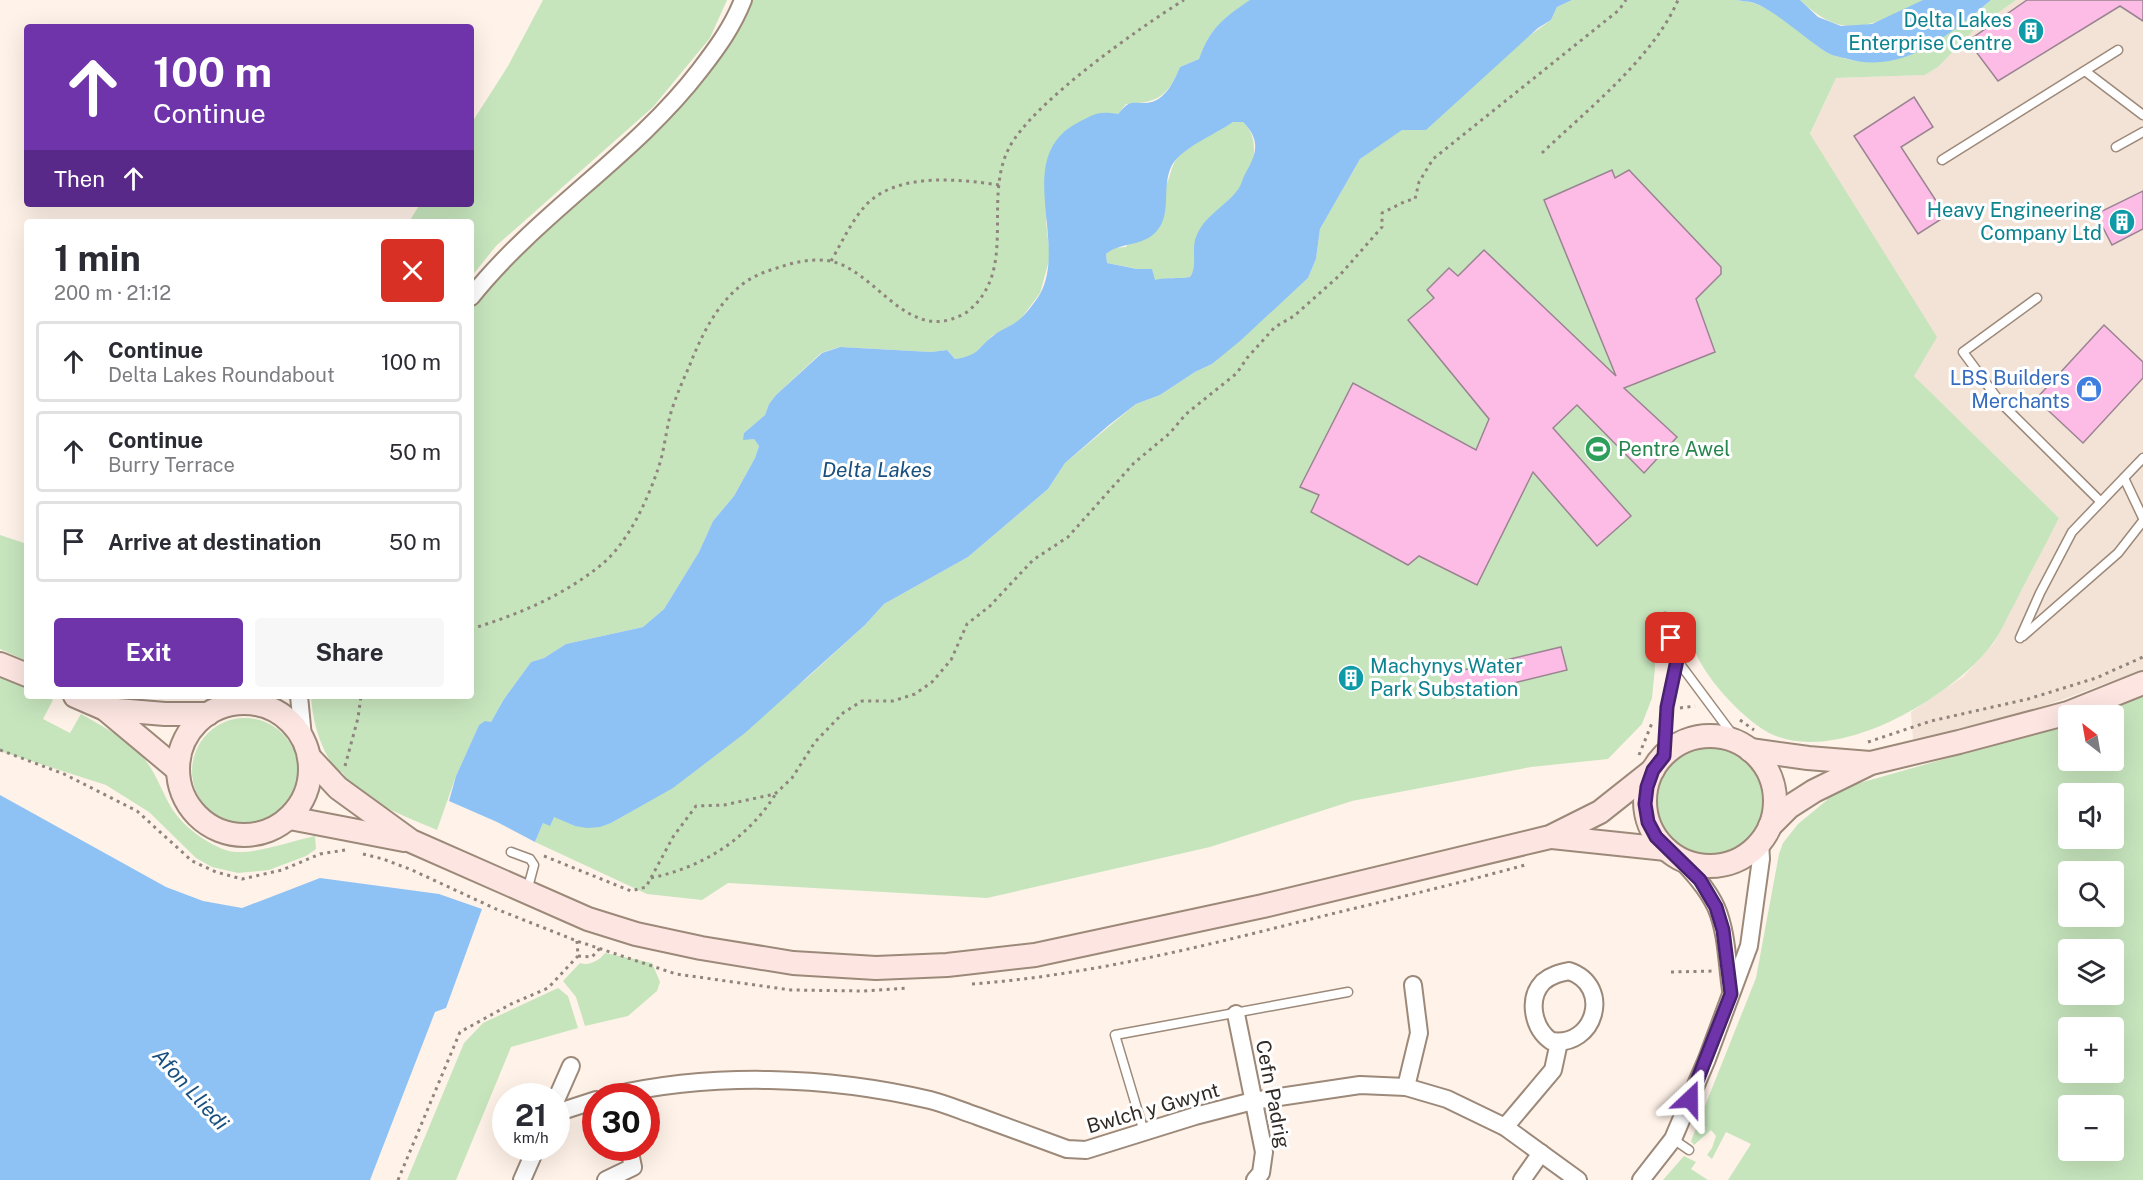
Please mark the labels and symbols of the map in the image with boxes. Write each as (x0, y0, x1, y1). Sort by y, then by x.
place label: Delta Lakes Enterprise Centre (1848, 8, 2012, 55)
building icon: Delta Lakes Enterprise Centre (2016, 16, 2046, 46)
place label: Heavy Engineering Company Ltd (1927, 198, 2102, 245)
building icon: Heavy Engineering Company Ltd (2107, 207, 2137, 237)
place label: LBS Builders Merchants (1950, 366, 2070, 413)
shop icon: LBS Builders Merchants (2074, 374, 2104, 404)
sports icon: Pentre Awel (1583, 434, 1613, 464)
place label: Pentre Awel (1618, 437, 1730, 461)
water label: Delta Lakes (822, 457, 932, 482)
pin (1645, 612, 1696, 663)
place label: Machynys Water Park Substation (1370, 654, 1523, 701)
building icon: Machynys Water Park Substation (1336, 663, 1366, 693)
north arrow (2058, 705, 2124, 771)
street label: Cefn Padrig (1251, 1038, 1295, 1150)
water label: Afon Lliedi (148, 1043, 234, 1135)
position arrow (1658, 1067, 1722, 1131)
street label: Bwlch y Gwynt (1084, 1078, 1222, 1138)
speed limit sign: 30 (582, 1083, 660, 1161)

